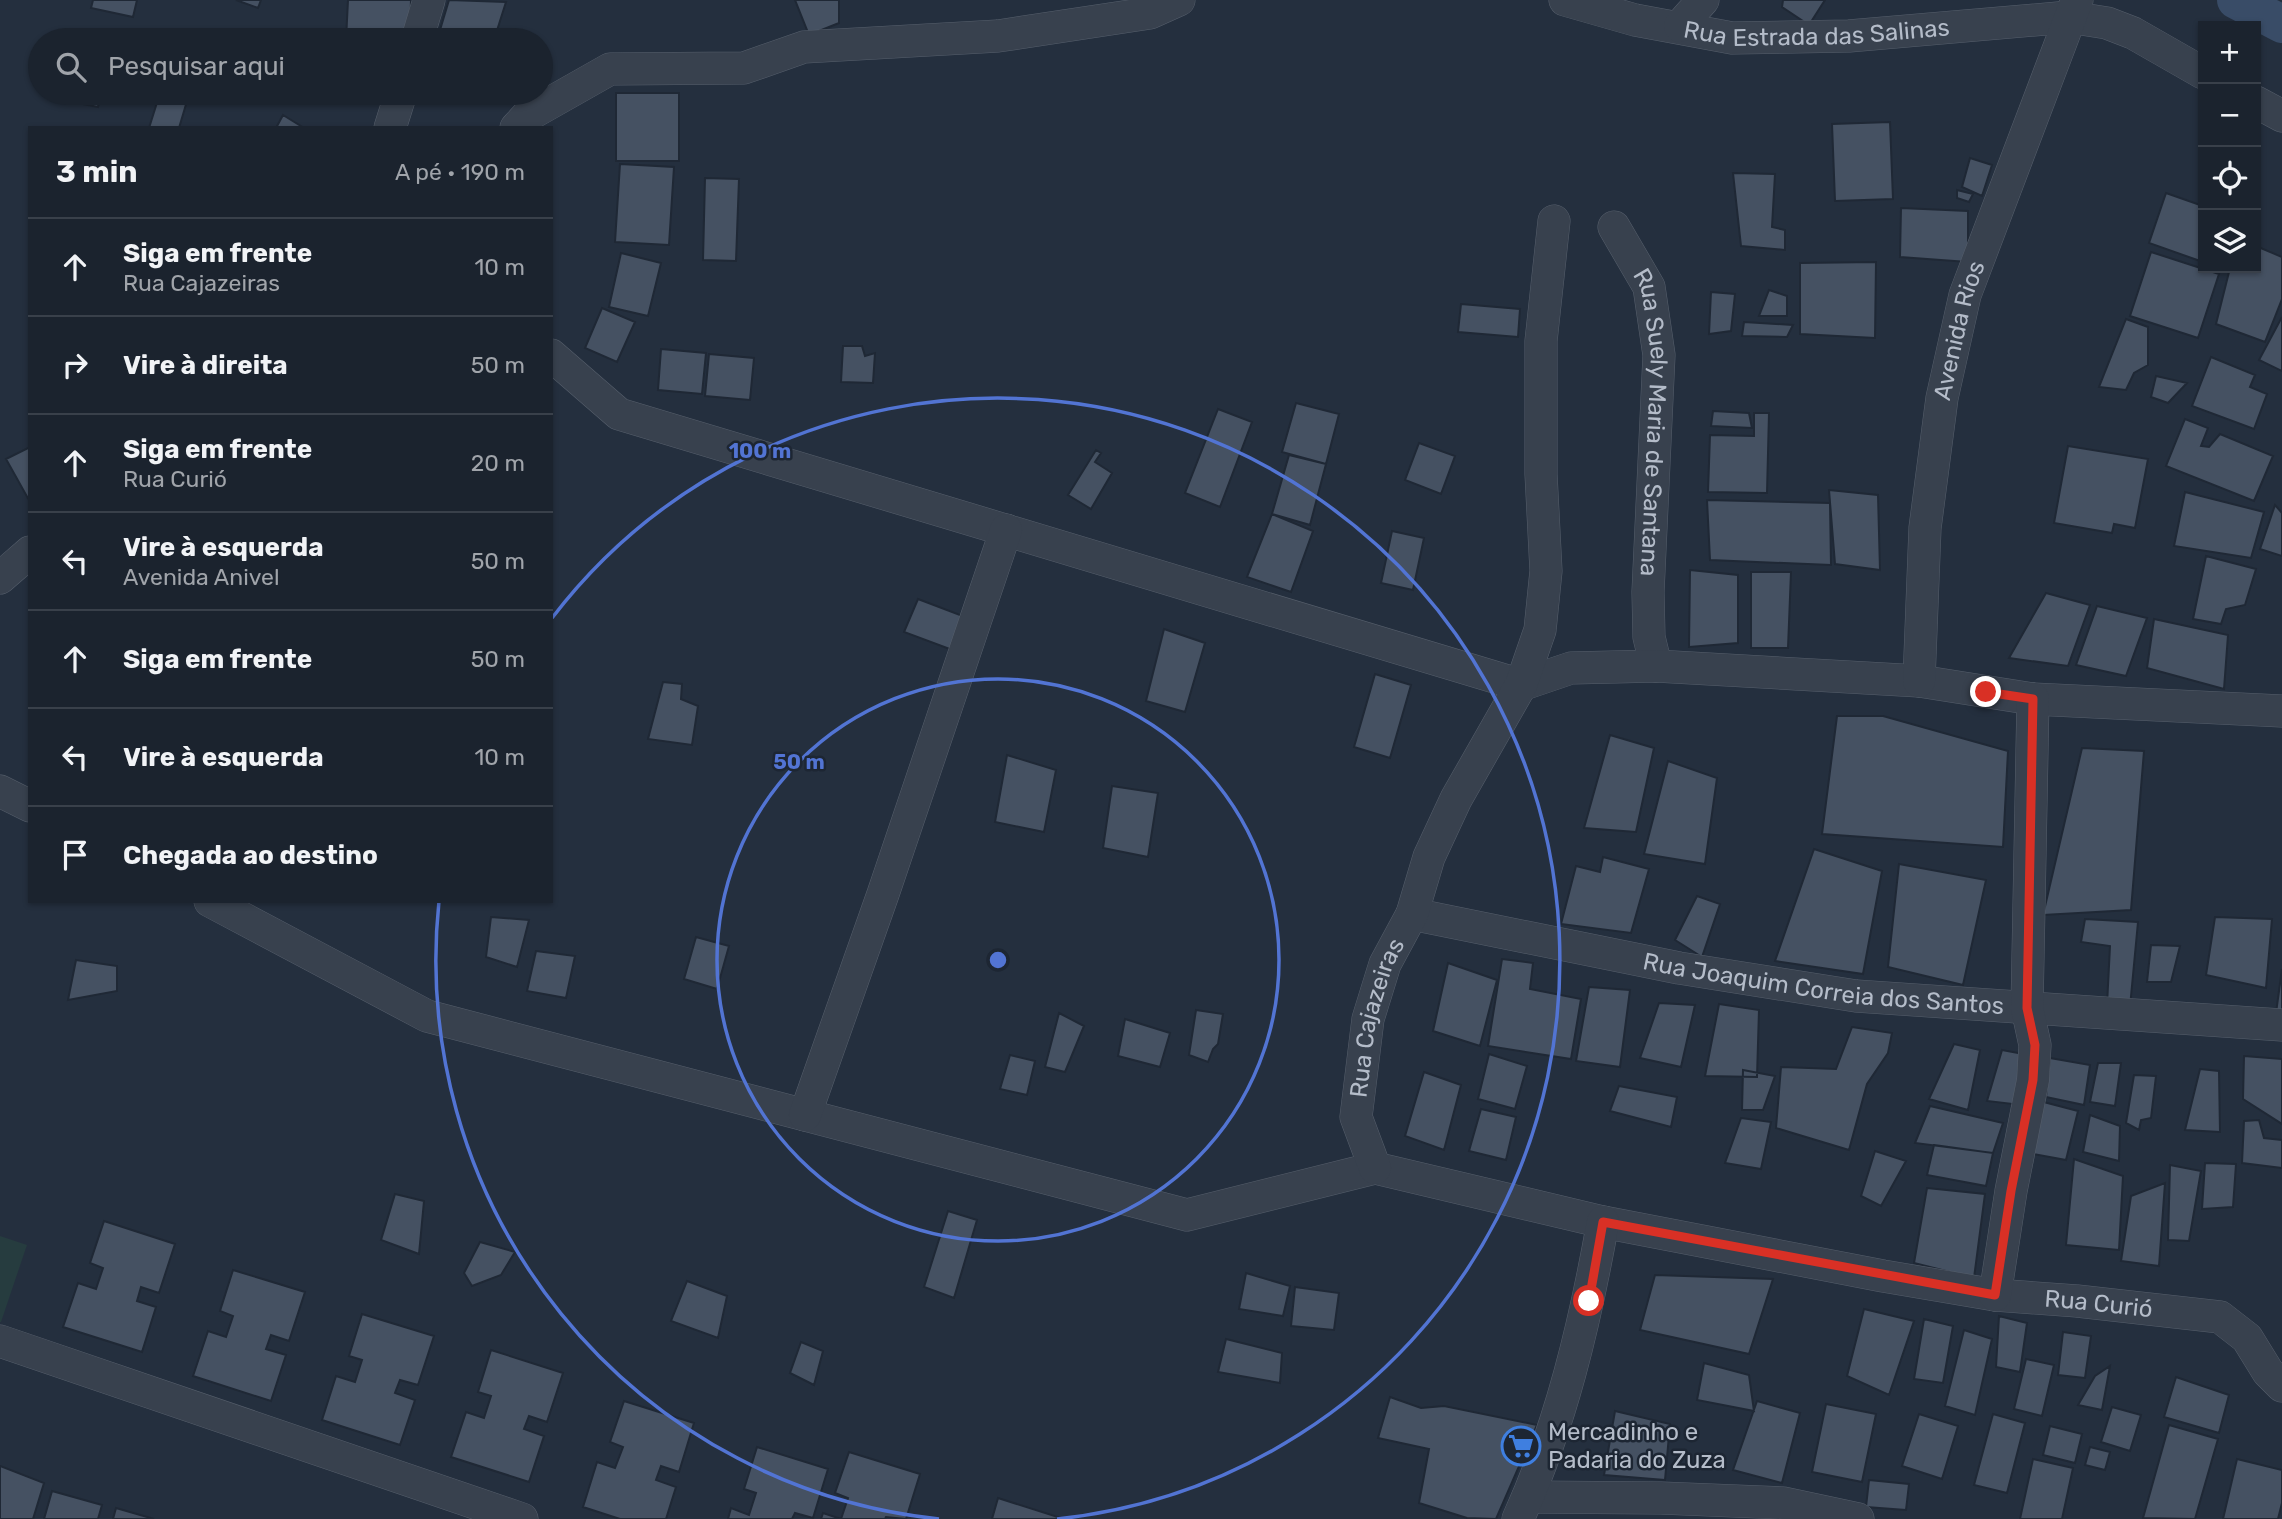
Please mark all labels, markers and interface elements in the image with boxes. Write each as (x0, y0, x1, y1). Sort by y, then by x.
street label: Rua Estrada das Salinas (1681, 13, 1951, 52)
map controls (2198, 21, 2261, 273)
button: + (2198, 21, 2261, 84)
search box (28, 28, 553, 105)
icon: search (52, 48, 90, 86)
text: Pesquisar aqui (108, 51, 285, 82)
button: − (2198, 84, 2261, 147)
button: locate (2198, 147, 2261, 210)
text: 3 min (56, 154, 138, 190)
text: A pé · 190 m (395, 158, 525, 186)
button: layers (2198, 210, 2261, 273)
text: Siga em frente (123, 238, 312, 269)
icon: ahead (56, 248, 94, 286)
text: 10 m (474, 253, 525, 281)
street label: Avenida Rios (1928, 257, 1991, 403)
street label: Rua Suely Maria de Santana (1627, 263, 1673, 577)
text: Rua Cajazeiras (123, 269, 280, 297)
icon: right (56, 346, 94, 384)
text: Vire à direita (123, 350, 288, 381)
text: 50 m (471, 351, 525, 379)
text: Siga em frente (123, 434, 312, 465)
text: 100 m (729, 438, 791, 463)
icon: ahead (56, 444, 94, 482)
text: 20 m (471, 449, 525, 477)
text: Rua Curió (123, 465, 227, 493)
text: Vire à esquerda (123, 532, 324, 563)
icon: left (56, 542, 94, 580)
text: 50 m (471, 547, 525, 575)
text: Avenida Anivel (123, 563, 280, 591)
icon: ahead (56, 640, 94, 678)
text: Siga em frente (123, 644, 312, 675)
text: 50 m (471, 645, 525, 673)
route end (1970, 676, 2001, 707)
icon: left (56, 738, 94, 776)
text: Vire à esquerda (123, 742, 324, 773)
text: 10 m (474, 743, 525, 771)
text: 50 m (773, 749, 825, 774)
icon: arrive (56, 836, 94, 874)
text: Chegada ao destino (123, 840, 378, 871)
street label: Rua Cajazeiras (1344, 933, 1410, 1099)
street label: Rua Joaquim Correia dos Santos (1641, 947, 2005, 1020)
centre of rings (986, 948, 1010, 972)
route start (1573, 1285, 1604, 1316)
street label: Rua Curió (2044, 1285, 2154, 1323)
place label: Mercadinho e Padaria do Zuza (1548, 1418, 1726, 1474)
supermarket icon: Mercadinho e Padaria do Zuza (1500, 1425, 1542, 1467)

